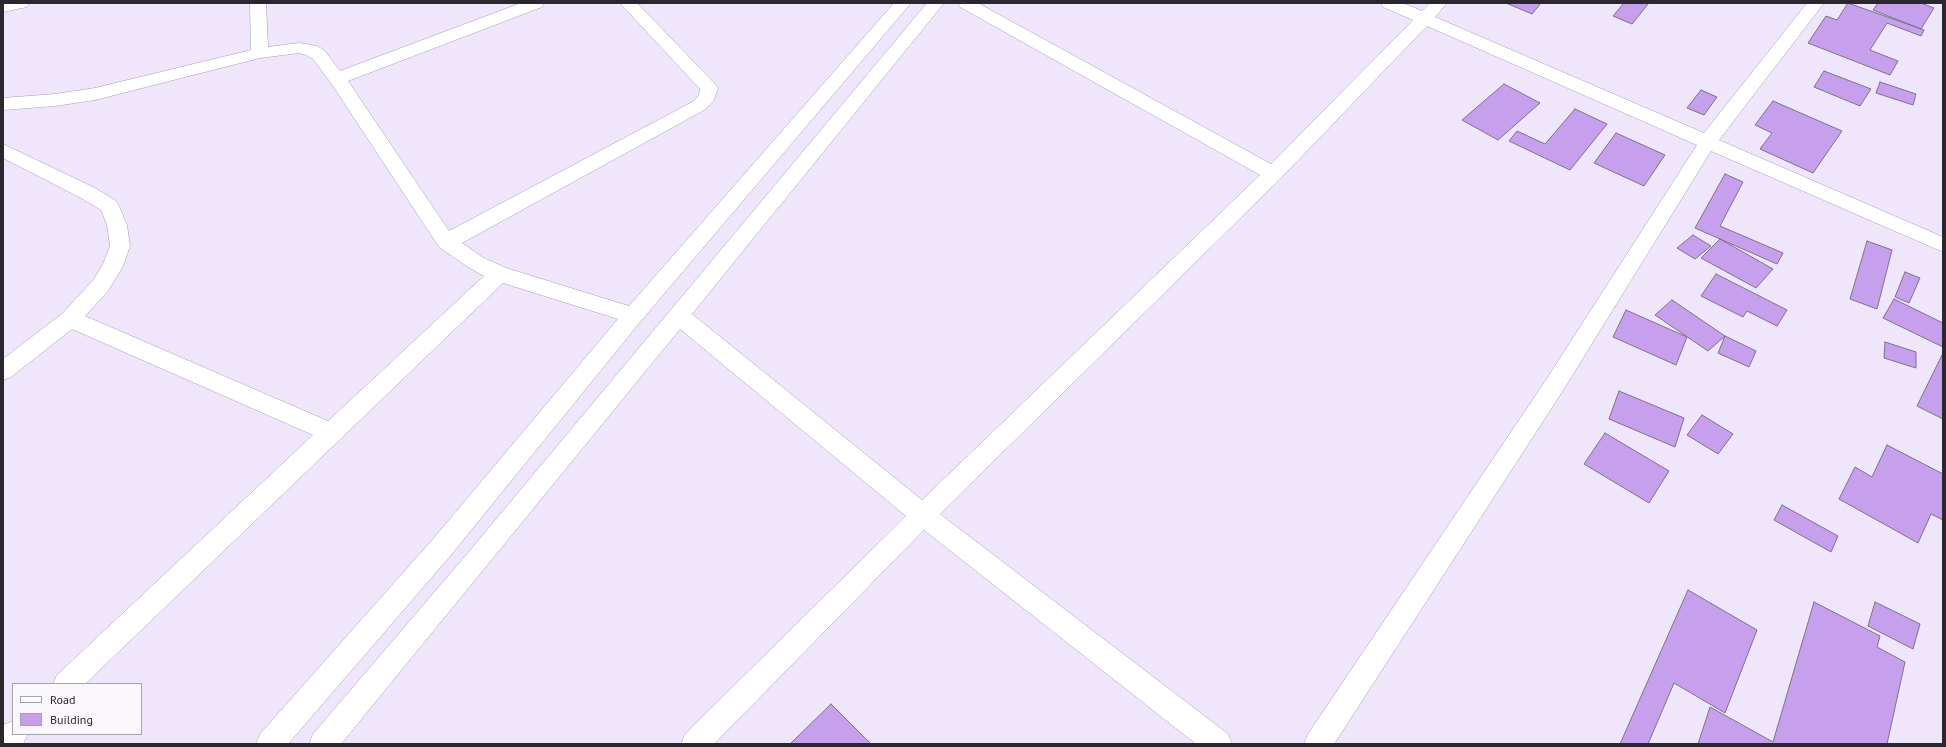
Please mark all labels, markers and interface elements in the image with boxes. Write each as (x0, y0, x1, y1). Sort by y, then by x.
legend (12, 683, 142, 735)
text: Road (50, 692, 75, 707)
text: Building (50, 712, 93, 727)

